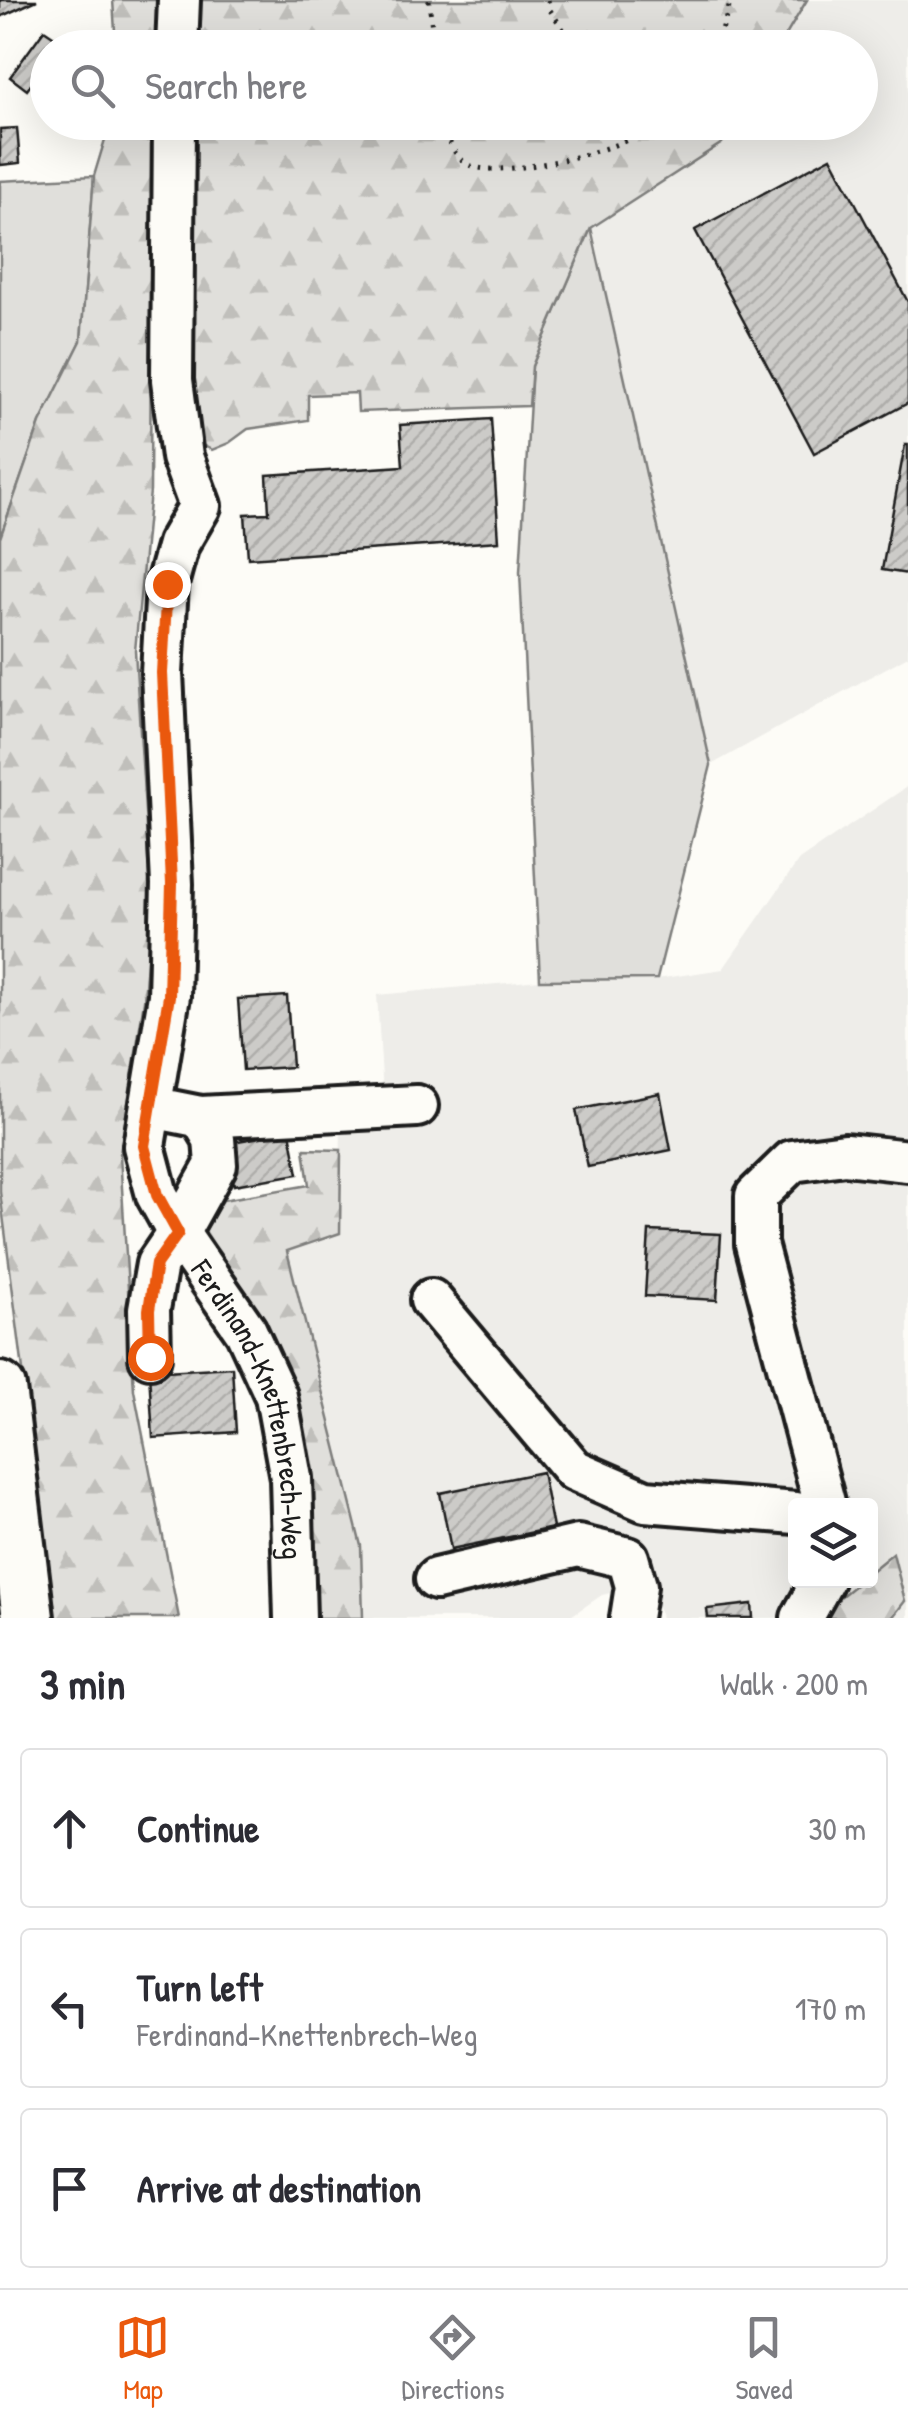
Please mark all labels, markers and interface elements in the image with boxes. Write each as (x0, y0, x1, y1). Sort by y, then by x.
search box (30, 30, 878, 140)
icon: search (65, 58, 120, 113)
text: Search here (145, 59, 307, 111)
route end (145, 562, 191, 608)
street label: Ferdinand-Knettenbrech-Weg (182, 1251, 313, 1560)
route start (128, 1335, 174, 1381)
map controls (788, 1498, 878, 1588)
button: layers (788, 1498, 878, 1588)
text: 3 min (40, 1655, 125, 1712)
text: Walk · 200 m (720, 1662, 868, 1705)
icon: ahead (42, 1801, 97, 1856)
text: Continue (137, 1802, 259, 1854)
text: 30 m (808, 1807, 866, 1850)
text: Turn left (137, 1961, 262, 2013)
icon: left (42, 1981, 97, 2036)
text: 170 m (795, 1987, 866, 2030)
text: Ferdinand-Knettenbrech-Weg (137, 2013, 477, 2056)
icon: arrive (42, 2161, 97, 2216)
text: Arrive at destination (137, 2162, 421, 2214)
tab: Map (115, 2310, 170, 2408)
tab: Directions (401, 2310, 504, 2408)
tab: Saved (735, 2310, 793, 2408)

